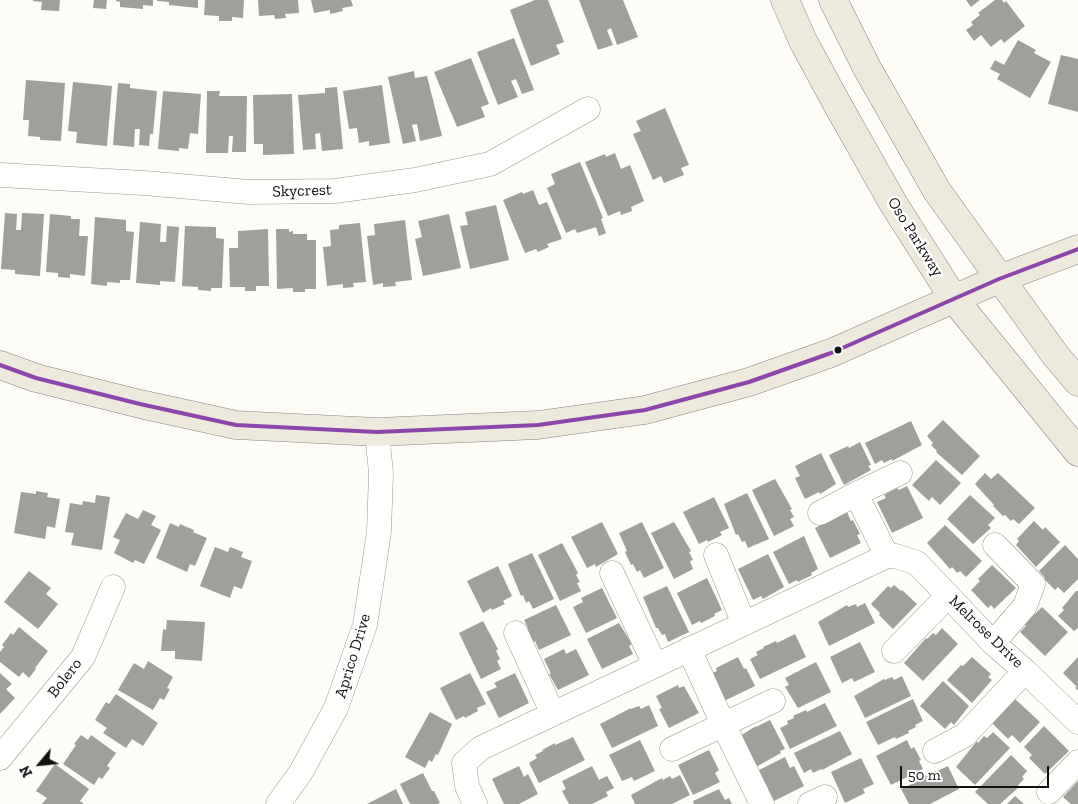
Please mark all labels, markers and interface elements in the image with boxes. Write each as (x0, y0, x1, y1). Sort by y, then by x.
street label: Skycrest (272, 180, 332, 202)
street label: Oso Parkway (883, 194, 947, 280)
unlabelled marker (833, 345, 843, 355)
street label: Melrose Drive (945, 592, 1027, 672)
street label: Aprico Drive (331, 612, 375, 700)
street label: Bolero (44, 655, 86, 701)
north arrow (15, 739, 65, 789)
scale bar (903, 756, 1052, 788)
text: N (16, 763, 36, 780)
text: 50 m (908, 766, 941, 784)

